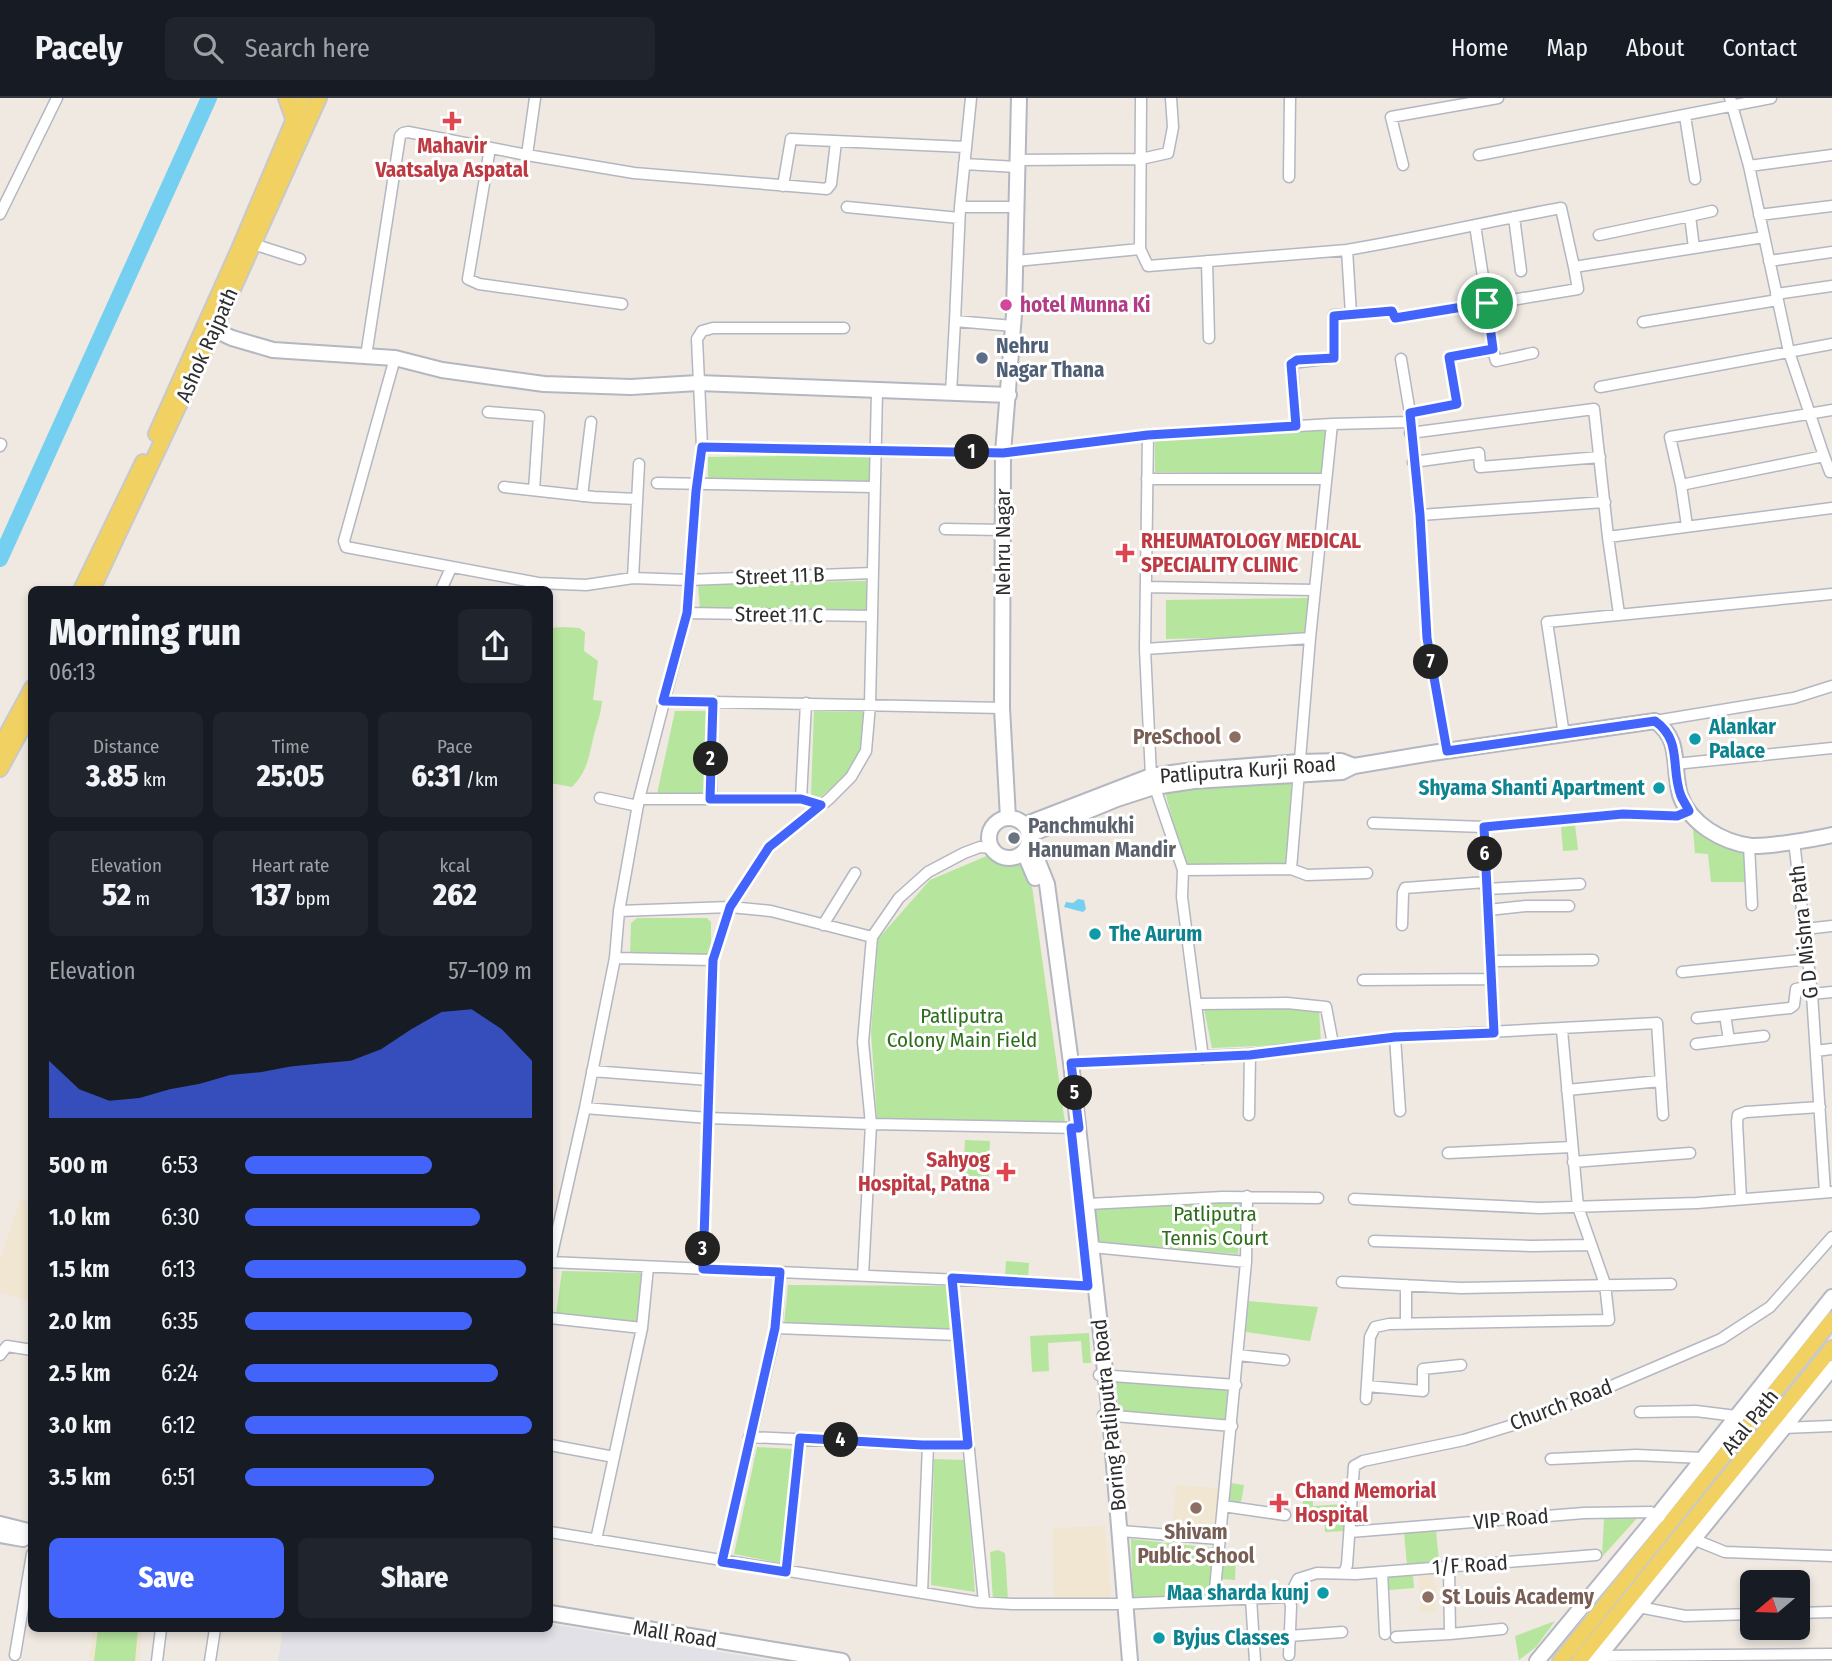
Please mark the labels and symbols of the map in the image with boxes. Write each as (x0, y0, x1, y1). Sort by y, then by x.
marker: Mahavir Vaatsalya Aspatal (442, 111, 462, 131)
place label: Mahavir Vaatsalya Aspatal (374, 133, 529, 183)
pin (1457, 273, 1517, 333)
street label: Ashok Rajpath (170, 284, 244, 406)
place label: hotel Munna Ki (1020, 292, 1150, 318)
marker: hotel Munna Ki (998, 297, 1014, 313)
place label: Nehru Nagar Thana (996, 333, 1104, 383)
marker: Nehru Nagar Thana (974, 350, 990, 366)
pin: 1 (954, 434, 990, 470)
street label: Nehru Nagar (990, 488, 1016, 596)
place label: RHEUMATOLOGY MEDICAL SPECIALITY CLINIC (1141, 528, 1361, 578)
marker: RHEUMATOLOGY MEDICAL SPECIALITY CLINIC (1115, 543, 1135, 563)
street label: Street 11 B (735, 561, 825, 591)
street label: Street 11 C (735, 601, 824, 629)
pin: 7 (1414, 644, 1448, 680)
place label: Alankar Palace (1708, 714, 1776, 764)
place label: PreSchool (1133, 724, 1221, 750)
marker: PreSchool (1227, 729, 1243, 745)
marker: Alankar Palace (1687, 731, 1703, 747)
pin: 2 (694, 742, 728, 776)
street label: Patliputra Kurji Road (1159, 751, 1337, 789)
place label: Shyama Shanti Apartment (1419, 775, 1646, 801)
marker: Shyama Shanti Apartment (1651, 780, 1667, 796)
place label: Panchmukhi Hanuman Mandir (1028, 813, 1176, 863)
marker: Panchmukhi Hanuman Mandir (1006, 830, 1022, 846)
pin: 6 (1468, 836, 1502, 872)
street label: G D Mishra Path (1784, 864, 1824, 1000)
place label: The Aurum (1109, 921, 1202, 947)
marker: The Aurum (1087, 926, 1103, 942)
park label: Patliputra Colony Main Field (887, 1003, 1037, 1053)
pin: 5 (1058, 1076, 1092, 1110)
place label: Sahyog Hospital, Patna (858, 1147, 991, 1197)
marker: Sahyog Hospital, Patna (996, 1162, 1016, 1182)
park label: Patliputra Tennis Court (1162, 1201, 1269, 1251)
pin: 3 (686, 1232, 720, 1266)
street label: Boring Patliputra Road (1086, 1318, 1132, 1512)
street label: Church Road (1506, 1374, 1616, 1436)
street label: Atal Path (1716, 1384, 1784, 1460)
pin: 4 (824, 1422, 858, 1458)
place label: Chand Memorial Hospital (1295, 1478, 1436, 1528)
marker: Chand Memorial Hospital (1269, 1493, 1289, 1513)
marker: Shivam Public School (1188, 1500, 1204, 1516)
street label: VIP Road (1472, 1503, 1550, 1535)
place label: Shivam Public School (1137, 1519, 1255, 1569)
street label: 1/F Road (1431, 1549, 1509, 1581)
north arrow (1740, 1570, 1810, 1640)
place label: Maa sharda kunj (1167, 1580, 1309, 1606)
place label: St Louis Academy (1442, 1584, 1595, 1610)
marker: Maa sharda kunj (1315, 1585, 1331, 1601)
marker: St Louis Academy (1420, 1589, 1436, 1605)
street label: Mall Road (631, 1615, 719, 1653)
place label: Byjus Classes (1173, 1625, 1290, 1651)
marker: Byjus Classes (1151, 1630, 1167, 1646)

